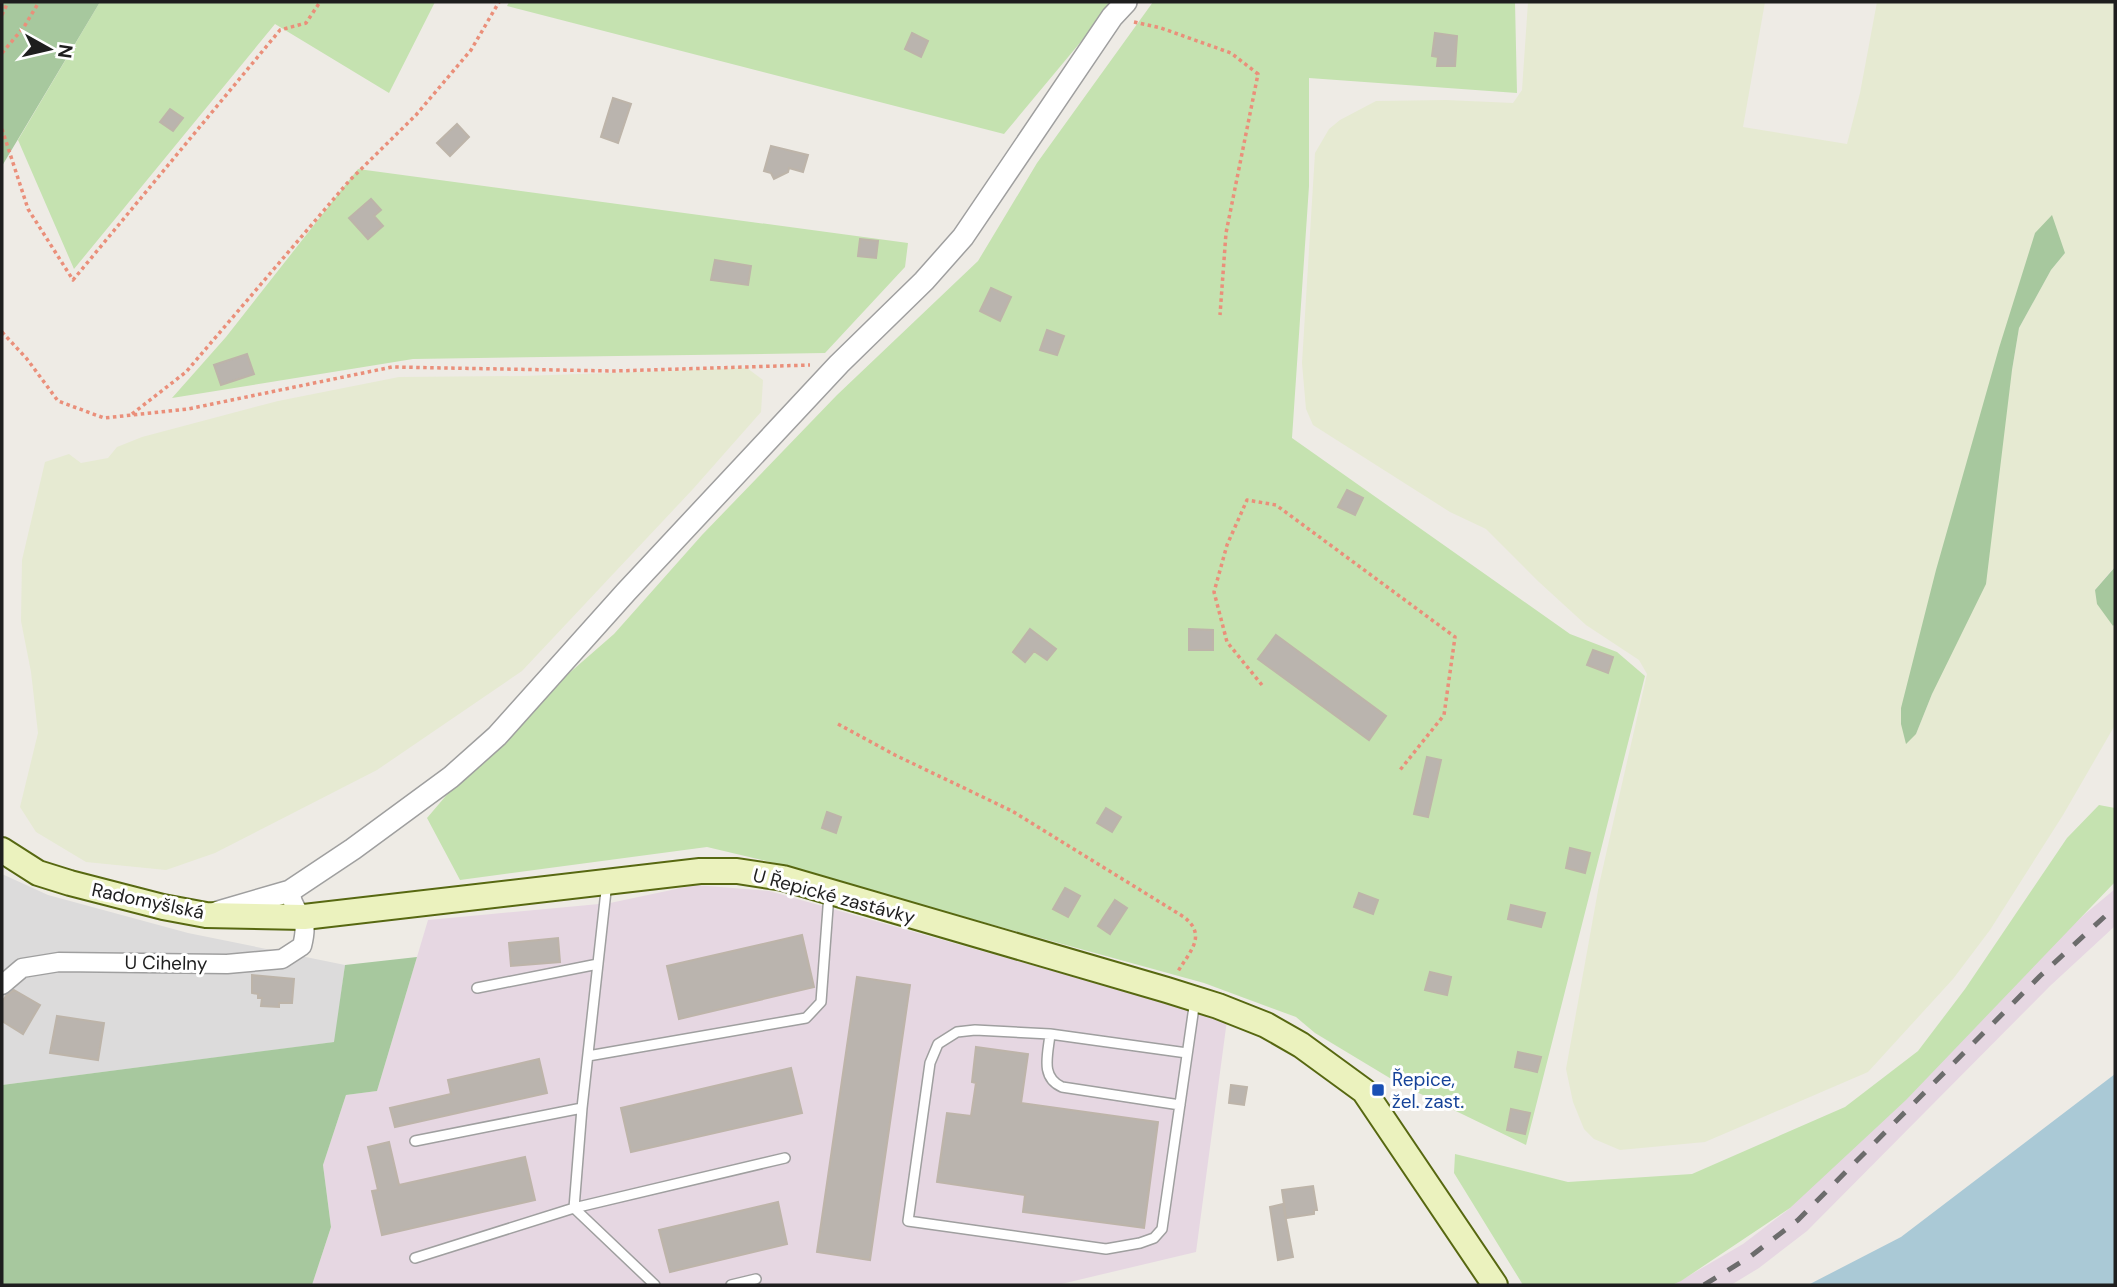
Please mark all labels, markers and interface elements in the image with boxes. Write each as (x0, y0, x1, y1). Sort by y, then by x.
north arrow (14, 14, 84, 84)
text: N (52, 43, 79, 60)
street label: U Řepické zastávky (750, 862, 918, 930)
street label: Radomyšlská (89, 877, 207, 925)
street label: U Cihelny (124, 950, 208, 976)
place label: Řepice, žel. zast. (1392, 1067, 1464, 1114)
marker: Řepice, žel. zast. (1370, 1082, 1386, 1098)

